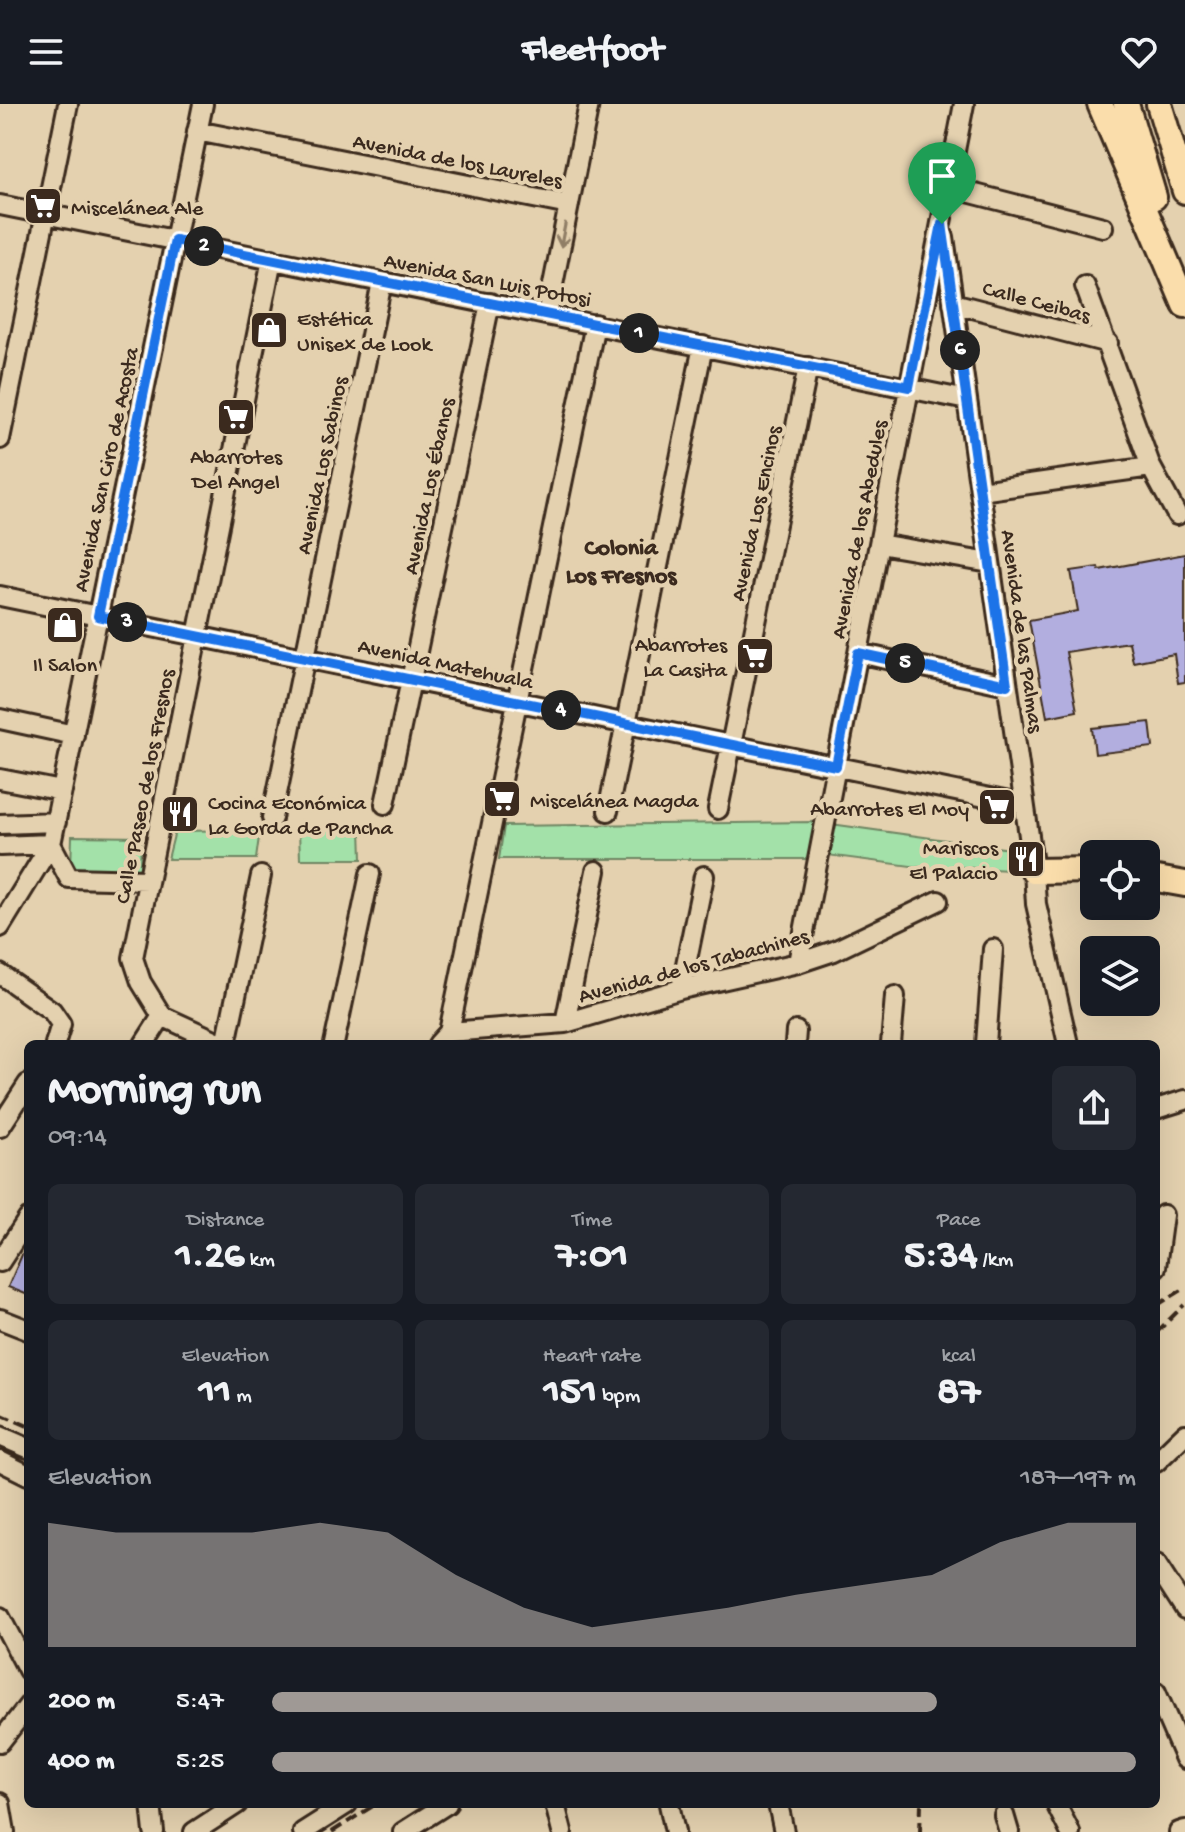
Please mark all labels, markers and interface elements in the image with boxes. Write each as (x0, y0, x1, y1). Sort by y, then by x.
icon: menu (24, 30, 68, 74)
icon: heart (1117, 30, 1161, 74)
text: Fleetfoot (522, 31, 663, 74)
street label: Avenida de los Laureles (350, 130, 565, 196)
pin (908, 142, 976, 224)
icon: arrive (920, 154, 964, 198)
supermarket icon: Miscelánea Ale (22, 185, 64, 227)
place label: Miscelánea Ale (71, 197, 204, 223)
one-way arrow (555, 222, 570, 248)
pin: 2 (184, 226, 224, 266)
text: 2 (199, 233, 209, 259)
street label: Avenida San Luis Potosi (381, 249, 593, 315)
street label: Calle Ceibas (979, 277, 1093, 331)
place label: Estética Unisex de Look (297, 308, 434, 359)
shop icon: Estética Unisex de Look (248, 309, 290, 351)
pin: 1 (619, 313, 659, 353)
text: 1 (635, 320, 643, 346)
pin: 6 (940, 330, 980, 370)
text: 6 (954, 337, 966, 363)
street label: Avenida San Ciro de Acosta (69, 344, 147, 595)
street label: Avenida Los Sabinos (292, 374, 356, 557)
street label: Avenida Los Ébanos (399, 395, 463, 577)
supermarket icon: Abarrotes Del Angel (215, 396, 257, 438)
street label: Avenida de los Abedules (827, 417, 895, 641)
street label: Avenida Los Encinos (727, 423, 789, 604)
place label: Abarrotes Del Angel (190, 446, 283, 497)
street label: Avenida de las Palmas (993, 528, 1047, 736)
district label: Colonia Los Fresnos (566, 535, 677, 592)
pin: 3 (107, 602, 147, 642)
shop icon: Il Salon (44, 604, 86, 646)
text: 3 (121, 609, 133, 635)
place label: Abarrotes La Casita (635, 634, 728, 685)
street label: Avenida Matehuala (355, 635, 536, 697)
supermarket icon: Abarrotes La Casita (734, 635, 776, 677)
pin: 5 (885, 643, 925, 683)
text: 5 (899, 650, 911, 676)
place label: Il Salon (33, 654, 98, 680)
street label: Calle Paseo de los Fresnos (111, 666, 183, 906)
pin: 4 (541, 690, 581, 730)
text: 4 (556, 697, 566, 723)
supermarket icon: Miscelánea Magda (481, 778, 523, 820)
supermarket icon: Abarrotes El Moy (976, 786, 1018, 828)
place label: Miscelánea Magda (530, 790, 699, 816)
place label: Cocina Económica La Gorda de Pancha (208, 792, 393, 843)
restaurant icon: Cocina Económica La Gorda de Pancha (159, 793, 201, 835)
place label: Abarrotes El Moy (810, 798, 969, 824)
place label: Mariscos El Palacio (909, 837, 999, 888)
restaurant icon: Mariscos El Palacio (1005, 838, 1047, 880)
map controls (1080, 840, 1160, 1016)
button: locate (1080, 840, 1160, 920)
street label: Avenida de los Tabachines (576, 924, 813, 1011)
button: layers (1080, 936, 1160, 1016)
button: share (1052, 1066, 1136, 1150)
text: Morning run (48, 1067, 261, 1119)
text: 09:14 (48, 1123, 107, 1154)
text: Distance (186, 1208, 264, 1234)
text: Time (572, 1208, 612, 1234)
text: Pace (937, 1208, 980, 1234)
text: 1.26 (176, 1234, 244, 1281)
text: 7:01 (556, 1234, 628, 1281)
text: 5:34 (904, 1234, 977, 1281)
text: km (244, 1248, 275, 1274)
text: /km (977, 1248, 1013, 1274)
text: Elevation (182, 1344, 269, 1370)
text: Heart rate (543, 1344, 641, 1370)
text: kcal (941, 1344, 976, 1370)
text: 11 (199, 1370, 231, 1417)
text: 151 (544, 1370, 597, 1417)
text: 87 (937, 1370, 980, 1417)
text: m (231, 1384, 252, 1410)
text: bpm (597, 1384, 640, 1410)
text: Elevation (48, 1464, 151, 1495)
text: 187–197 m (1020, 1464, 1136, 1495)
text: 200 m (48, 1687, 115, 1718)
text: 5:47 (176, 1687, 224, 1718)
text: 400 m (48, 1747, 114, 1778)
text: 5:25 (176, 1747, 224, 1778)

